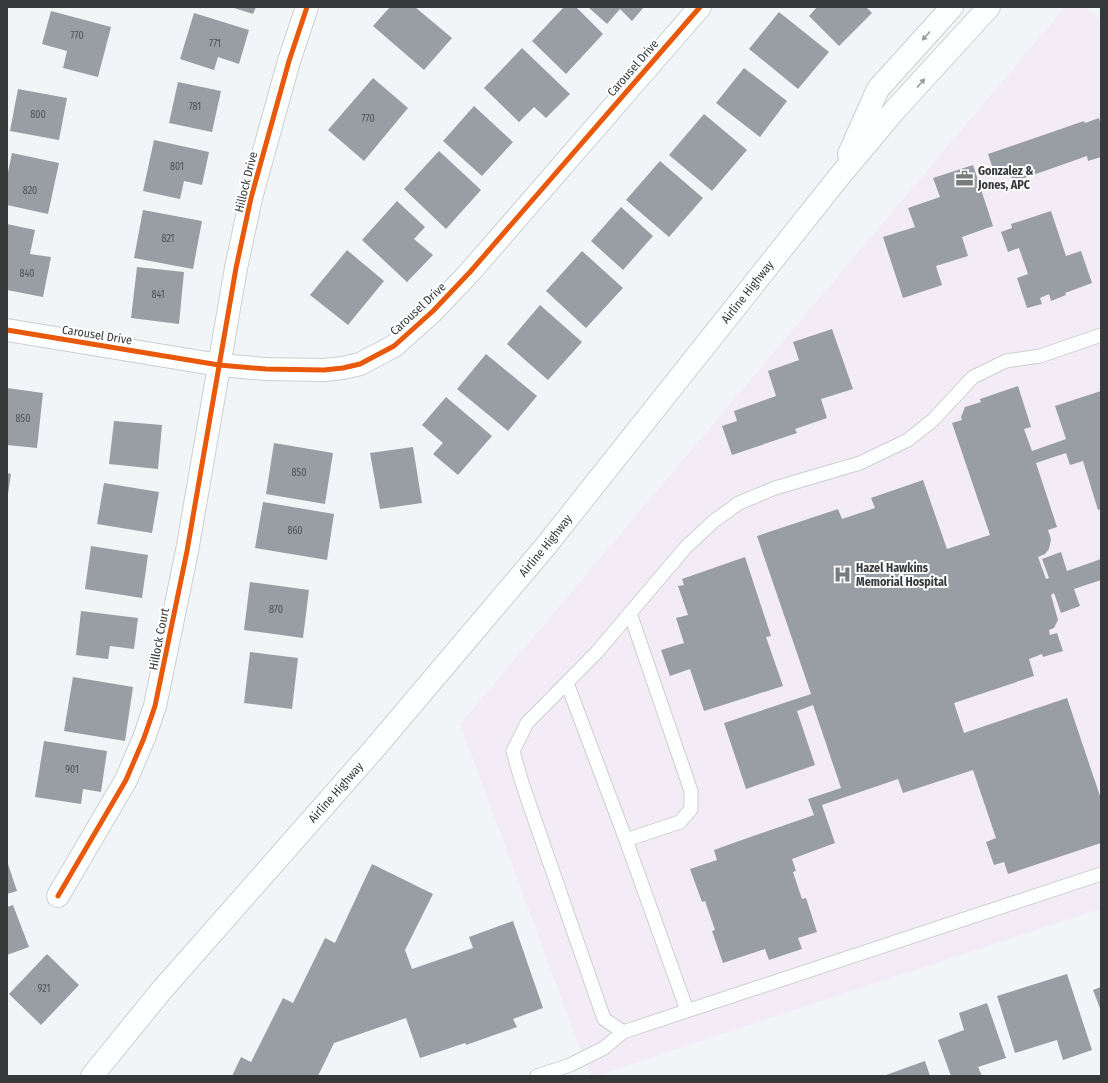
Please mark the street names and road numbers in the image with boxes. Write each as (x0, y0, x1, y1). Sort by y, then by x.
street label: Carousel Drive (605, 37, 662, 99)
street label: Hillock Drive (232, 150, 260, 214)
street label: Airline Highway (718, 258, 777, 326)
street label: Carousel Drive (387, 280, 449, 338)
street label: Carousel Drive (61, 323, 133, 347)
street label: Airline Highway (516, 511, 575, 579)
street label: Hillock Court (146, 607, 172, 671)
street label: Airline Highway (305, 759, 367, 826)

